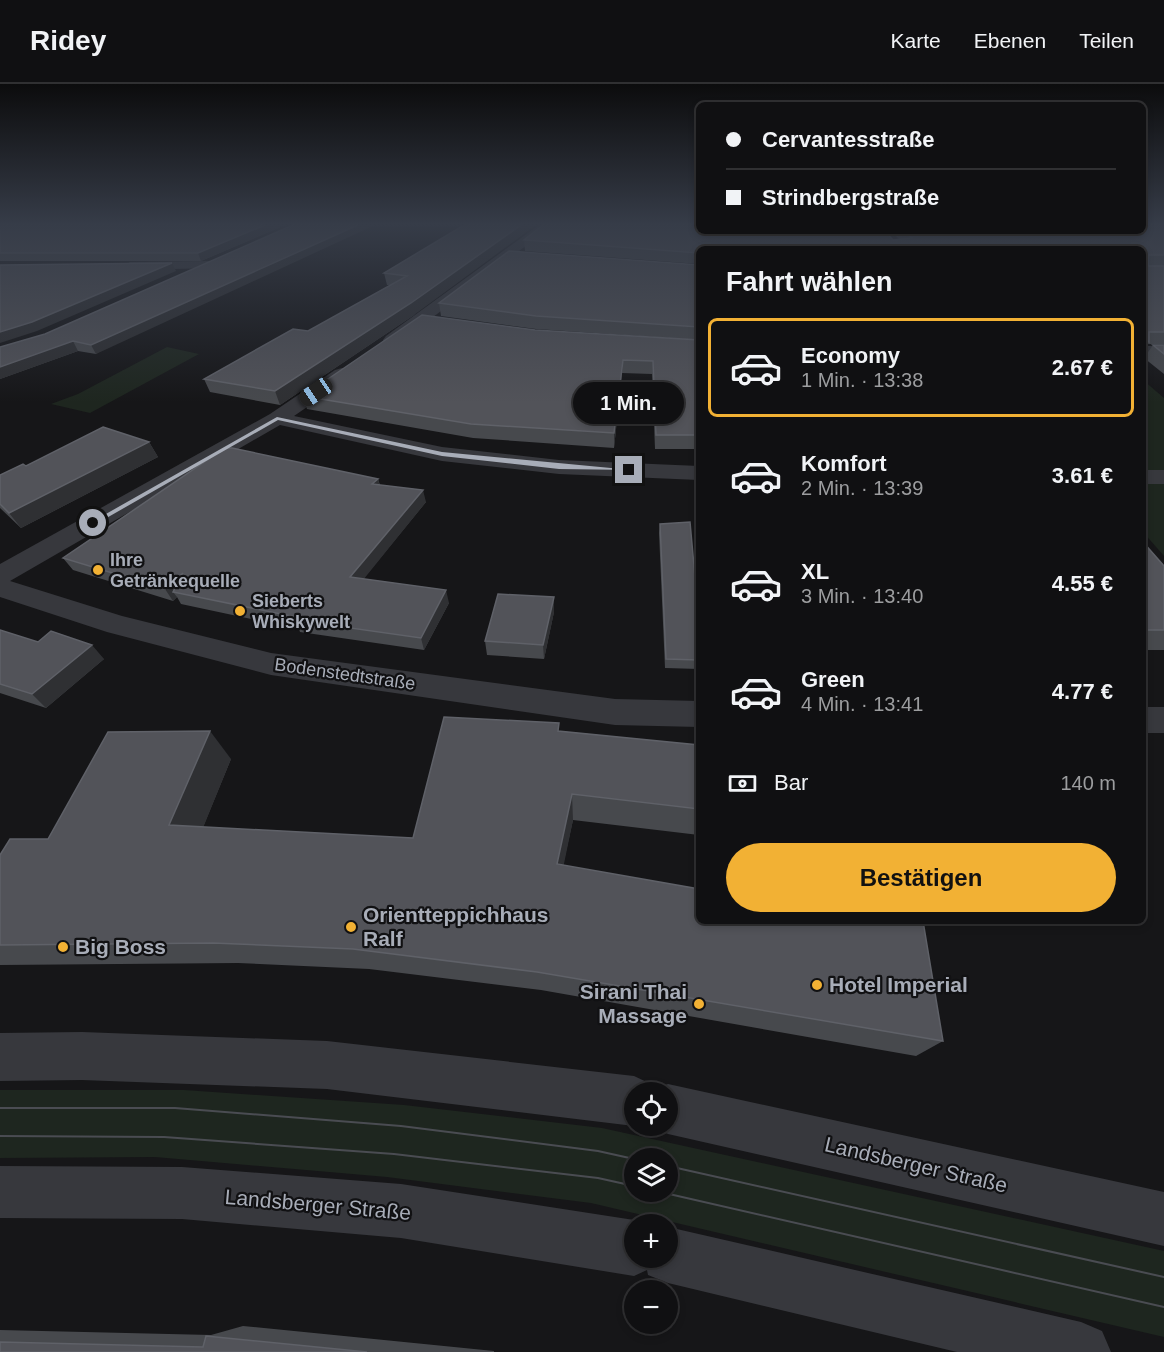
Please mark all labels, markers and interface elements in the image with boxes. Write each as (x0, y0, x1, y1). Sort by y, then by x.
text: Ridey (30, 25, 106, 56)
text: Karte (891, 29, 941, 52)
text: Ebenen (974, 29, 1046, 52)
text: Teilen (1079, 29, 1134, 52)
text: Cervantesstraße (762, 127, 934, 152)
text: Strindbergstraße (762, 185, 939, 210)
text: Fahrt wählen (726, 267, 893, 297)
icon: car (729, 341, 783, 395)
text: Economy (801, 343, 900, 368)
text: 2.67 € (1052, 355, 1113, 380)
text: 1 Min. · 13:38 (801, 369, 923, 391)
car (296, 374, 336, 410)
callout: 1 Min. (574, 383, 684, 425)
text: 1 Min. (600, 392, 657, 414)
icon: car (729, 449, 783, 503)
text: Komfort (801, 451, 887, 476)
route end (615, 456, 642, 483)
text: 3.61 € (1052, 463, 1113, 488)
text: 2 Min. · 13:39 (801, 477, 923, 499)
route start (79, 509, 106, 536)
place label: Ihre Getränkequelle (110, 550, 240, 591)
icon: car (729, 557, 783, 611)
text: XL (801, 559, 829, 584)
marker: Ihre Getränkequelle (91, 563, 105, 577)
text: 4.55 € (1052, 571, 1113, 596)
text: 3 Min. · 13:40 (801, 585, 923, 607)
place label: Sieberts Whiskywelt (252, 591, 350, 632)
marker: Sieberts Whiskywelt (233, 604, 247, 618)
street label: Bodenstedtstraße (273, 654, 417, 694)
icon: car (729, 665, 783, 719)
text: Green (801, 667, 865, 692)
text: 4.77 € (1052, 679, 1113, 704)
text: 4 Min. · 13:41 (801, 693, 923, 715)
icon: cash (726, 767, 759, 800)
text: Bar (774, 770, 808, 795)
text: 140 m (1060, 772, 1116, 794)
button: Bestätigen (726, 843, 1116, 912)
place label: Orientteppichhaus Ralf (363, 903, 549, 950)
marker: Orientteppichhaus Ralf (344, 920, 358, 934)
place label: Big Boss (75, 935, 166, 958)
marker: Big Boss (56, 940, 70, 954)
place label: Hotel Imperial (829, 973, 968, 996)
marker: Hotel Imperial (810, 978, 824, 992)
place label: Sirani Thai Massage (580, 980, 687, 1027)
marker: Sirani Thai Massage (692, 997, 706, 1011)
map controls (624, 1082, 678, 1334)
button: locate (624, 1082, 678, 1136)
street label: Landsberger Straße (823, 1132, 1010, 1197)
button: layers (624, 1148, 678, 1202)
street label: Landsberger Straße (224, 1185, 412, 1224)
button: + (624, 1214, 678, 1268)
button: − (624, 1280, 678, 1334)

